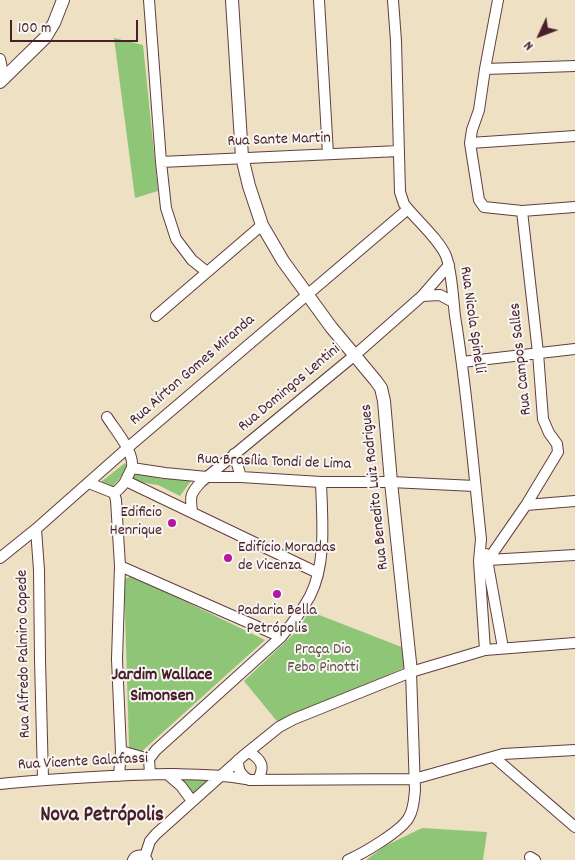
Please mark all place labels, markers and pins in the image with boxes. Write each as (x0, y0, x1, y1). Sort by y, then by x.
place label: Edificio Henrique (109, 504, 162, 542)
marker: Edificio Henrique (166, 517, 178, 529)
place label: Edifício Moradas de Vicenza (238, 539, 336, 577)
marker: Edifício Moradas de Vicenza (222, 552, 234, 564)
marker: Padaria Bella Petrópolis (271, 588, 283, 600)
place label: Padaria Bella Petrópolis (237, 602, 317, 640)

